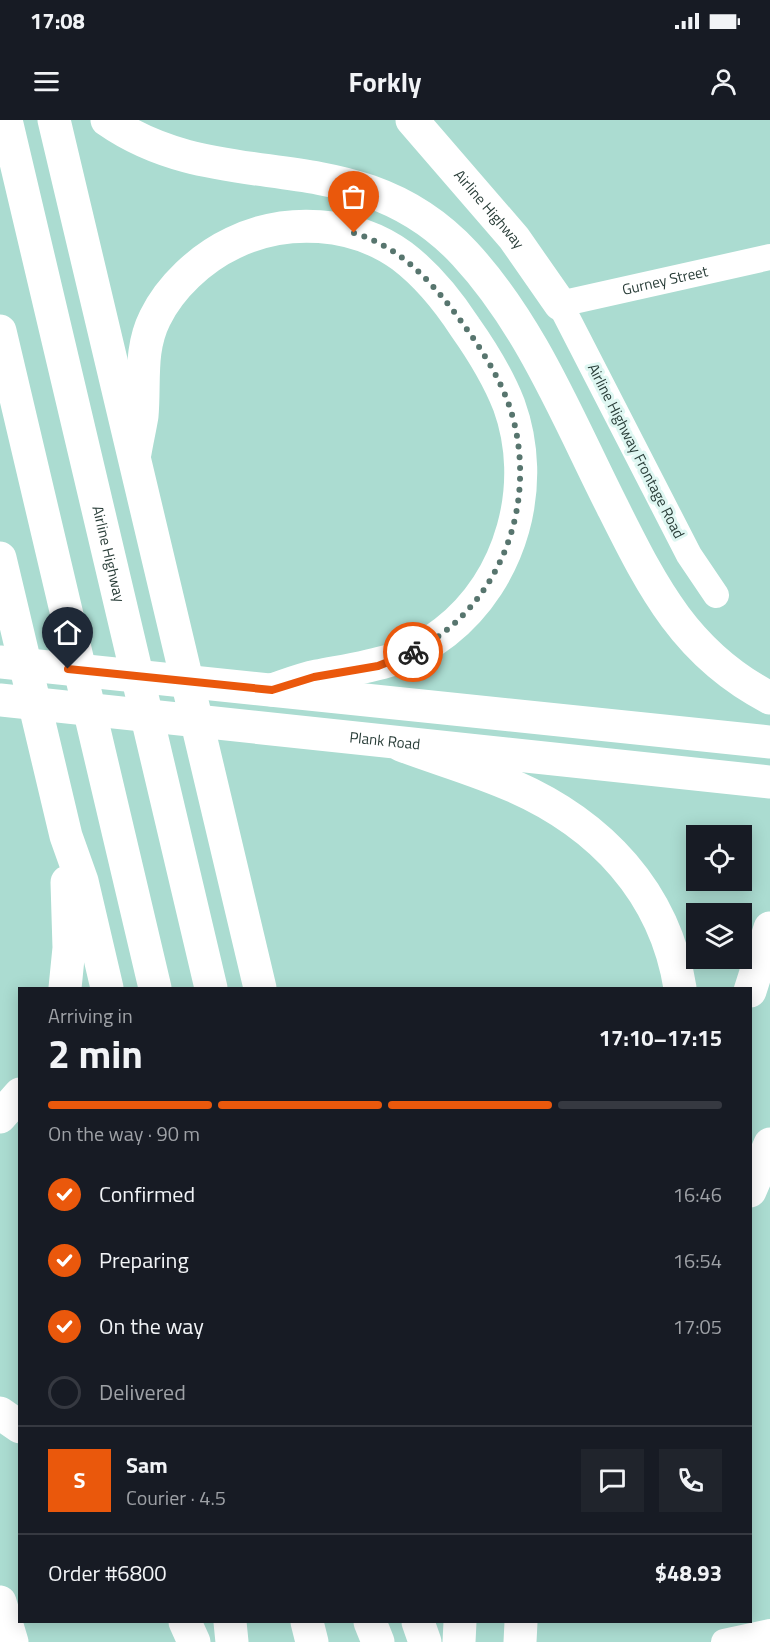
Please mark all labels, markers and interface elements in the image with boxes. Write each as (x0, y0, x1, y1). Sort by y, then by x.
text: 17:08 (30, 4, 85, 38)
text: Forkly (349, 61, 421, 102)
icon: menu (30, 65, 63, 98)
icon: person (707, 65, 740, 98)
street label: Airline Highway (449, 164, 530, 253)
pin (328, 171, 379, 233)
icon: bag (337, 180, 370, 213)
street label: Gurney Street (620, 259, 711, 301)
street label: Airline Highway Frontage Road (582, 359, 691, 542)
street label: Airline Highway (87, 503, 131, 604)
pin (42, 607, 93, 669)
icon: home (51, 616, 84, 649)
courier (383, 622, 443, 682)
icon: bike (397, 636, 430, 669)
street label: Plank Road (348, 725, 421, 756)
map controls (686, 825, 752, 969)
button: locate (686, 825, 752, 891)
button: layers (686, 903, 752, 969)
text: Arriving in (48, 1000, 133, 1031)
text: 17:10–17:15 (599, 1021, 722, 1055)
text: 2 min (48, 1024, 143, 1083)
text: On the way · 90 m (48, 1118, 200, 1149)
text: Confirmed (99, 1177, 195, 1211)
icon: check (48, 1178, 81, 1211)
text: 16:46 (673, 1179, 722, 1210)
text: Preparing (99, 1243, 189, 1277)
icon: check (48, 1244, 81, 1277)
text: 16:54 (673, 1245, 722, 1276)
text: On the way (99, 1309, 204, 1343)
icon: check (48, 1310, 81, 1343)
text: 17:05 (673, 1311, 722, 1342)
text: Delivered (99, 1375, 186, 1409)
text: Sam (126, 1448, 168, 1482)
button: chat (581, 1449, 644, 1512)
button: phone (659, 1449, 722, 1512)
text: S (74, 1463, 85, 1497)
text: Courier · 4.5 (126, 1482, 226, 1513)
text: Order #6800 (48, 1556, 167, 1590)
text: $48.93 (655, 1556, 722, 1590)

